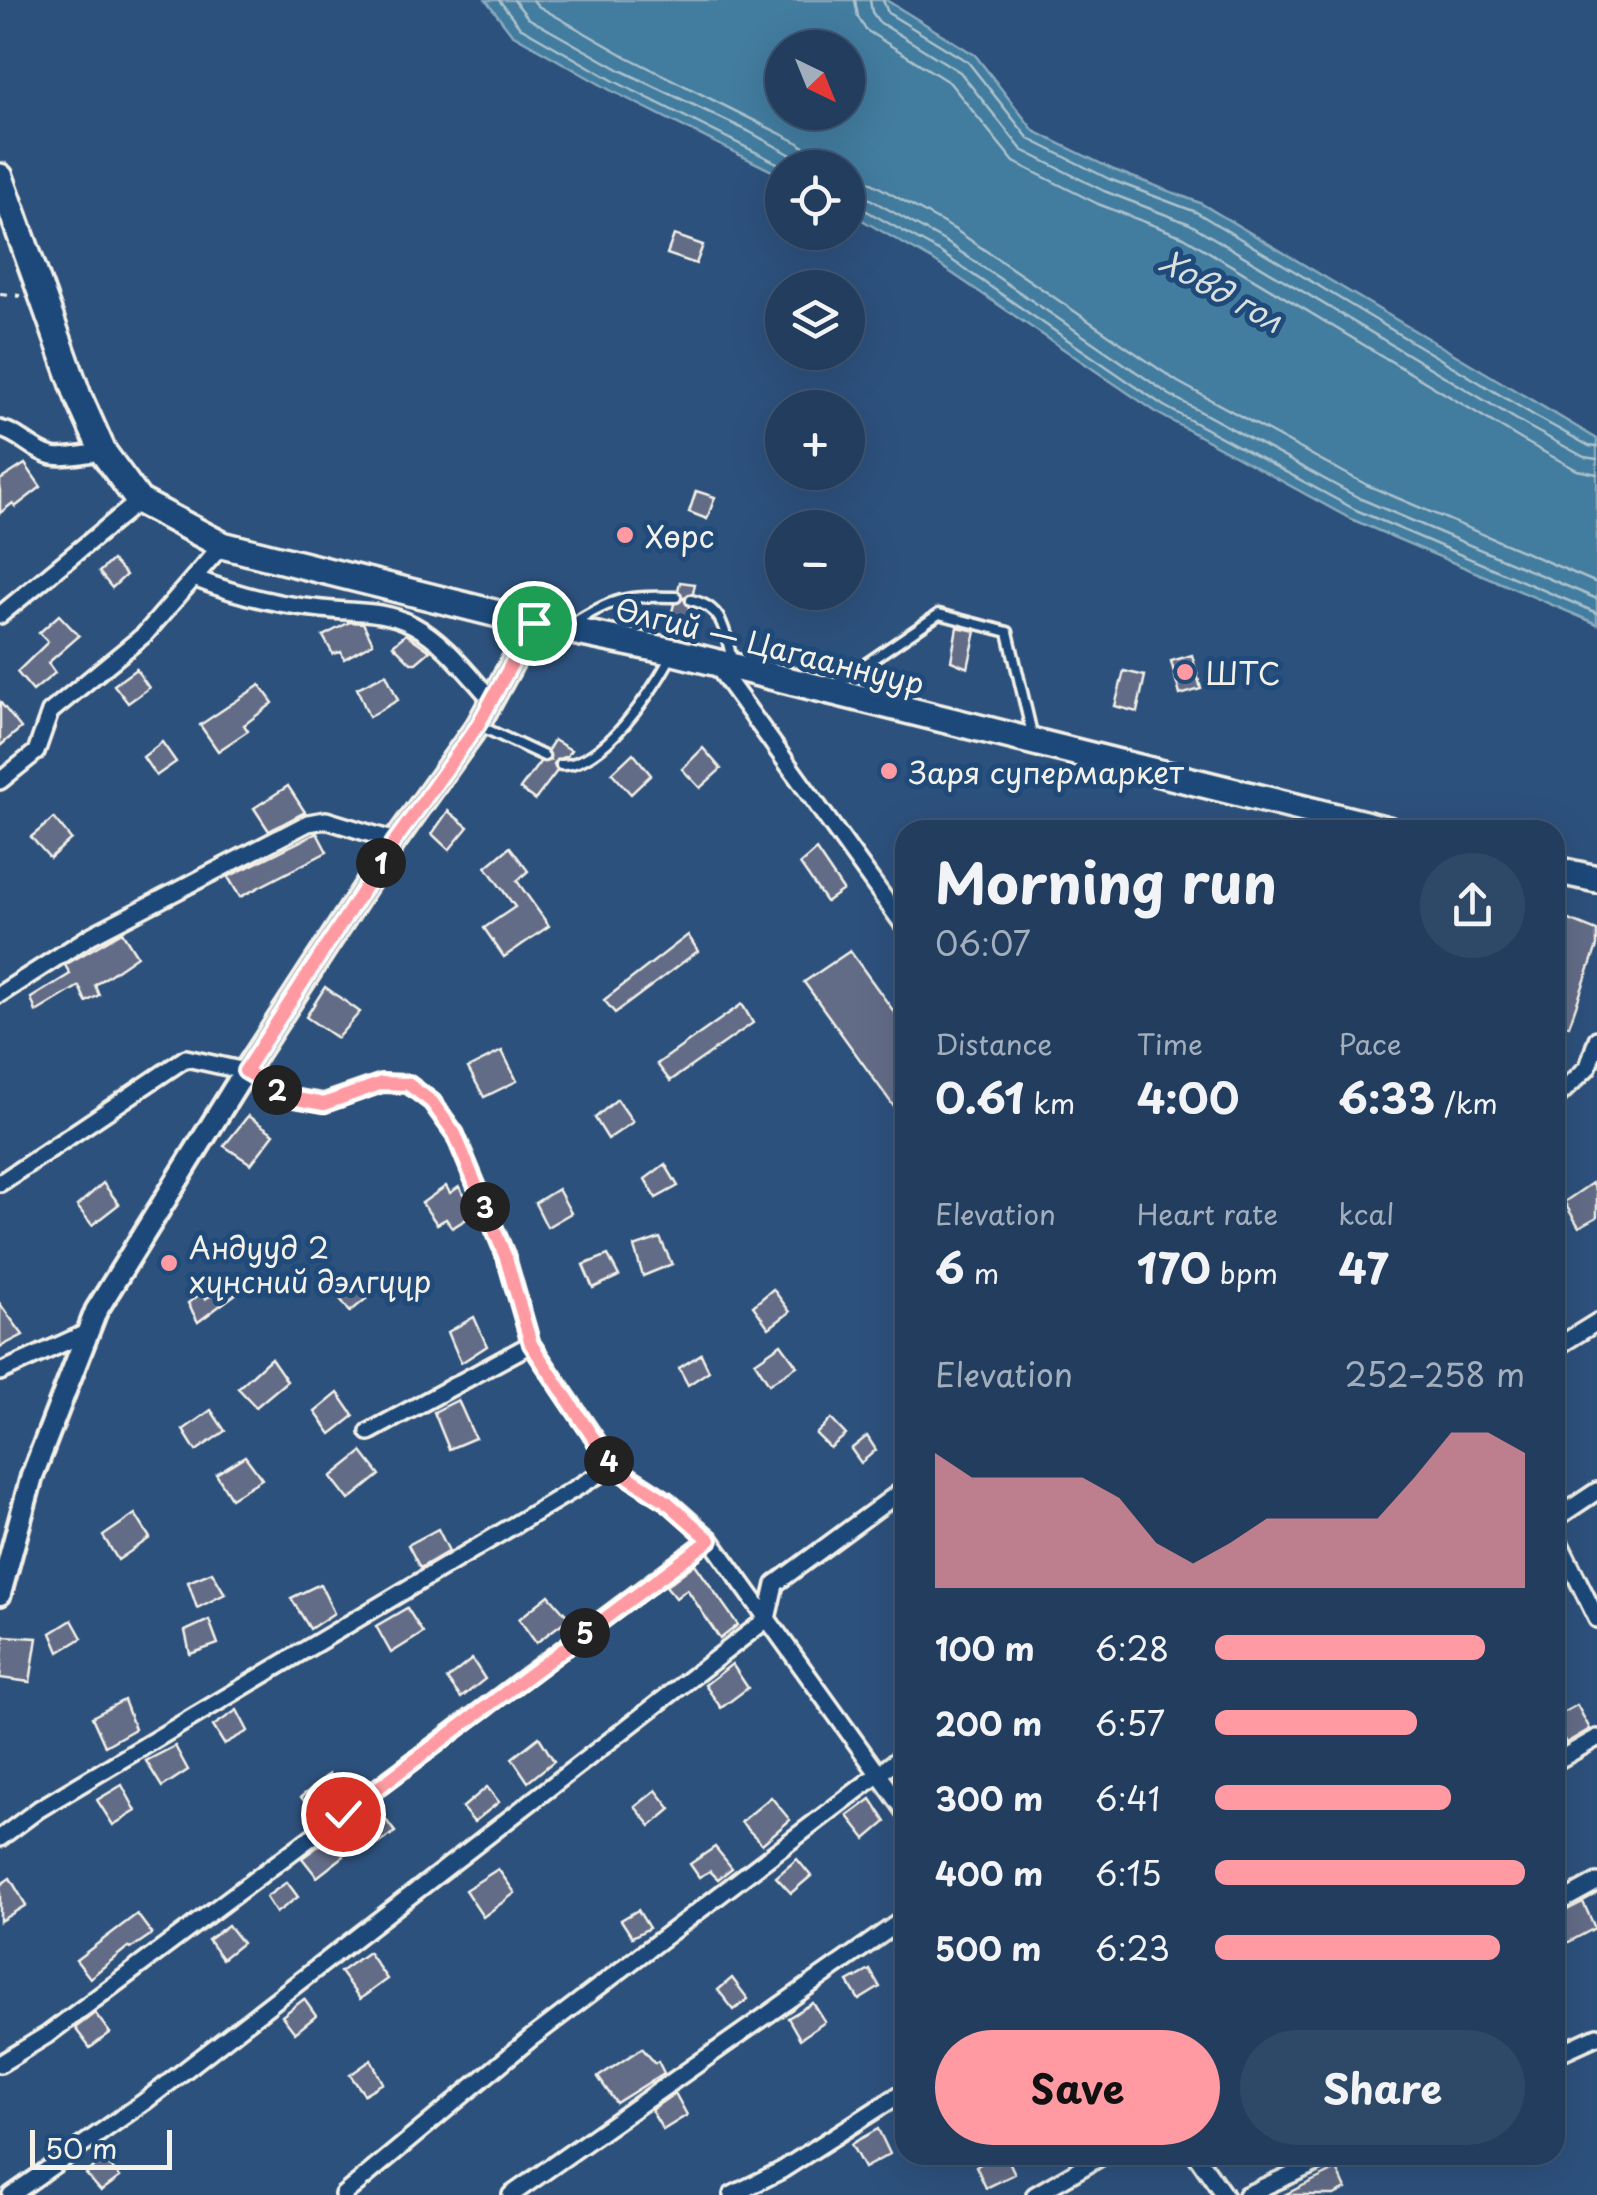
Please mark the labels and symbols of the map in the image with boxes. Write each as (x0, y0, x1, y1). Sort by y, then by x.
north arrow (765, 30, 865, 130)
water label: Ховд гол (1152, 236, 1292, 344)
place label: Хөрс (645, 513, 714, 558)
marker: Хөрс (614, 524, 636, 546)
pin (492, 581, 577, 666)
street label: Өлгий — Цагааннуур (611, 585, 929, 705)
place label: ШТС (1205, 650, 1281, 695)
marker: ШТС (1174, 661, 1196, 683)
place label: Заря супермаркет (909, 749, 1184, 794)
marker: Заря супермаркет (878, 760, 900, 782)
pin: 1 (356, 838, 406, 888)
pin: 2 (252, 1065, 302, 1115)
pin: 3 (460, 1182, 510, 1232)
place label: Андууд 2 хүнсний дэлгүүр (189, 1224, 431, 1303)
marker: Андууд 2 хүнсний дэлгүүр (158, 1252, 180, 1274)
pin: 4 (584, 1436, 634, 1486)
pin: 5 (560, 1608, 610, 1658)
pin (301, 1772, 386, 1857)
scale bar (30, 2125, 172, 2170)

